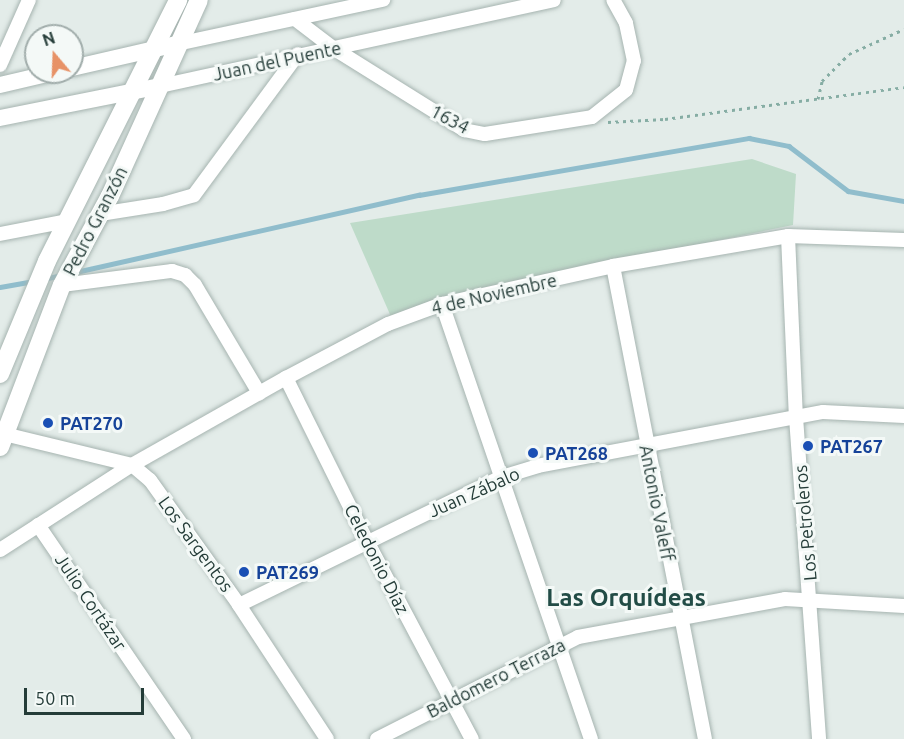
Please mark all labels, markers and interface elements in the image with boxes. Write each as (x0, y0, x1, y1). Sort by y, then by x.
north arrow (24, 24, 84, 84)
text: N (40, 28, 57, 49)
street label: Juan del Puente (211, 37, 343, 85)
street label: 1634 (427, 100, 473, 138)
street label: Pedro Granzón (58, 163, 132, 279)
street label: 4 de Noviembre (429, 269, 559, 319)
place label: PAT270 (60, 412, 123, 434)
marker: PAT270 (41, 416, 55, 430)
place label: PAT267 (820, 435, 883, 457)
marker: PAT267 (801, 439, 815, 453)
place label: PAT268 (545, 442, 608, 464)
street label: Antonio Valeff (635, 443, 679, 563)
marker: PAT268 (526, 446, 540, 460)
street label: Juan Zábalo (425, 462, 523, 522)
street label: Los Petroleros (789, 464, 821, 582)
street label: Los Sargentos (154, 492, 238, 596)
street label: Celedonio Díaz (340, 500, 414, 618)
street label: Julio Cortázar (51, 550, 131, 654)
place label: PAT269 (256, 561, 319, 583)
marker: PAT269 (237, 565, 251, 579)
district label: Las Orquídeas (546, 584, 706, 612)
street label: Baldomero Terraza (423, 634, 569, 722)
scale bar (27, 676, 147, 714)
text: 50 m (35, 688, 75, 708)

